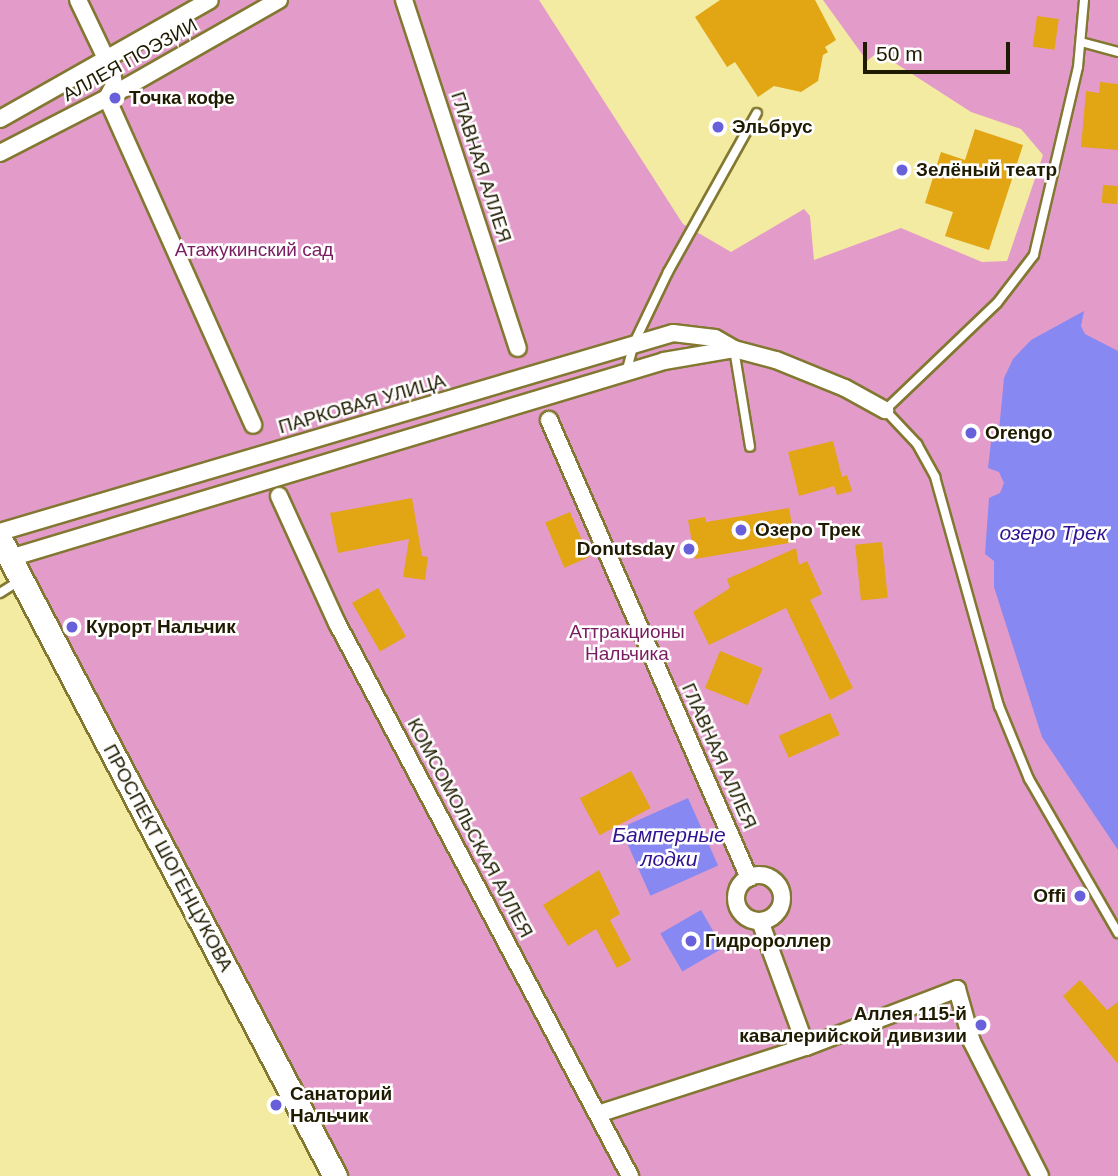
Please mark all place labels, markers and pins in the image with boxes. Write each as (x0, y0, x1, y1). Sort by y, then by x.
place label: Точка кофе (129, 87, 235, 109)
marker: Точка кофе (107, 90, 123, 106)
place label: Эльбрус (732, 116, 813, 138)
marker: Эльбрус (710, 119, 726, 135)
place label: Зелёный театр (916, 159, 1057, 181)
marker: Зелёный театр (894, 162, 910, 178)
place label: Orengo (985, 422, 1053, 444)
marker: Orengo (963, 425, 979, 441)
place label: Озеро Трек (755, 519, 861, 541)
marker: Озеро Трек (733, 522, 749, 538)
place label: Donutsday (577, 538, 675, 560)
marker: Donutsday (681, 541, 697, 557)
place label: Курорт Нальчик (86, 616, 236, 638)
marker: Курорт Нальчик (64, 619, 80, 635)
place label: Offi (1033, 885, 1066, 907)
marker: Offi (1072, 888, 1088, 904)
place label: Гидророллер (705, 930, 831, 952)
marker: Гидророллер (683, 933, 699, 949)
place label: Аллея 115-й кавалерийской дивизии (739, 1003, 967, 1047)
marker: Аллея 115-й кавалерийской дивизии (973, 1017, 989, 1033)
place label: Санаторий Нальчик (290, 1083, 392, 1127)
marker: Санаторий Нальчик (268, 1097, 284, 1113)

